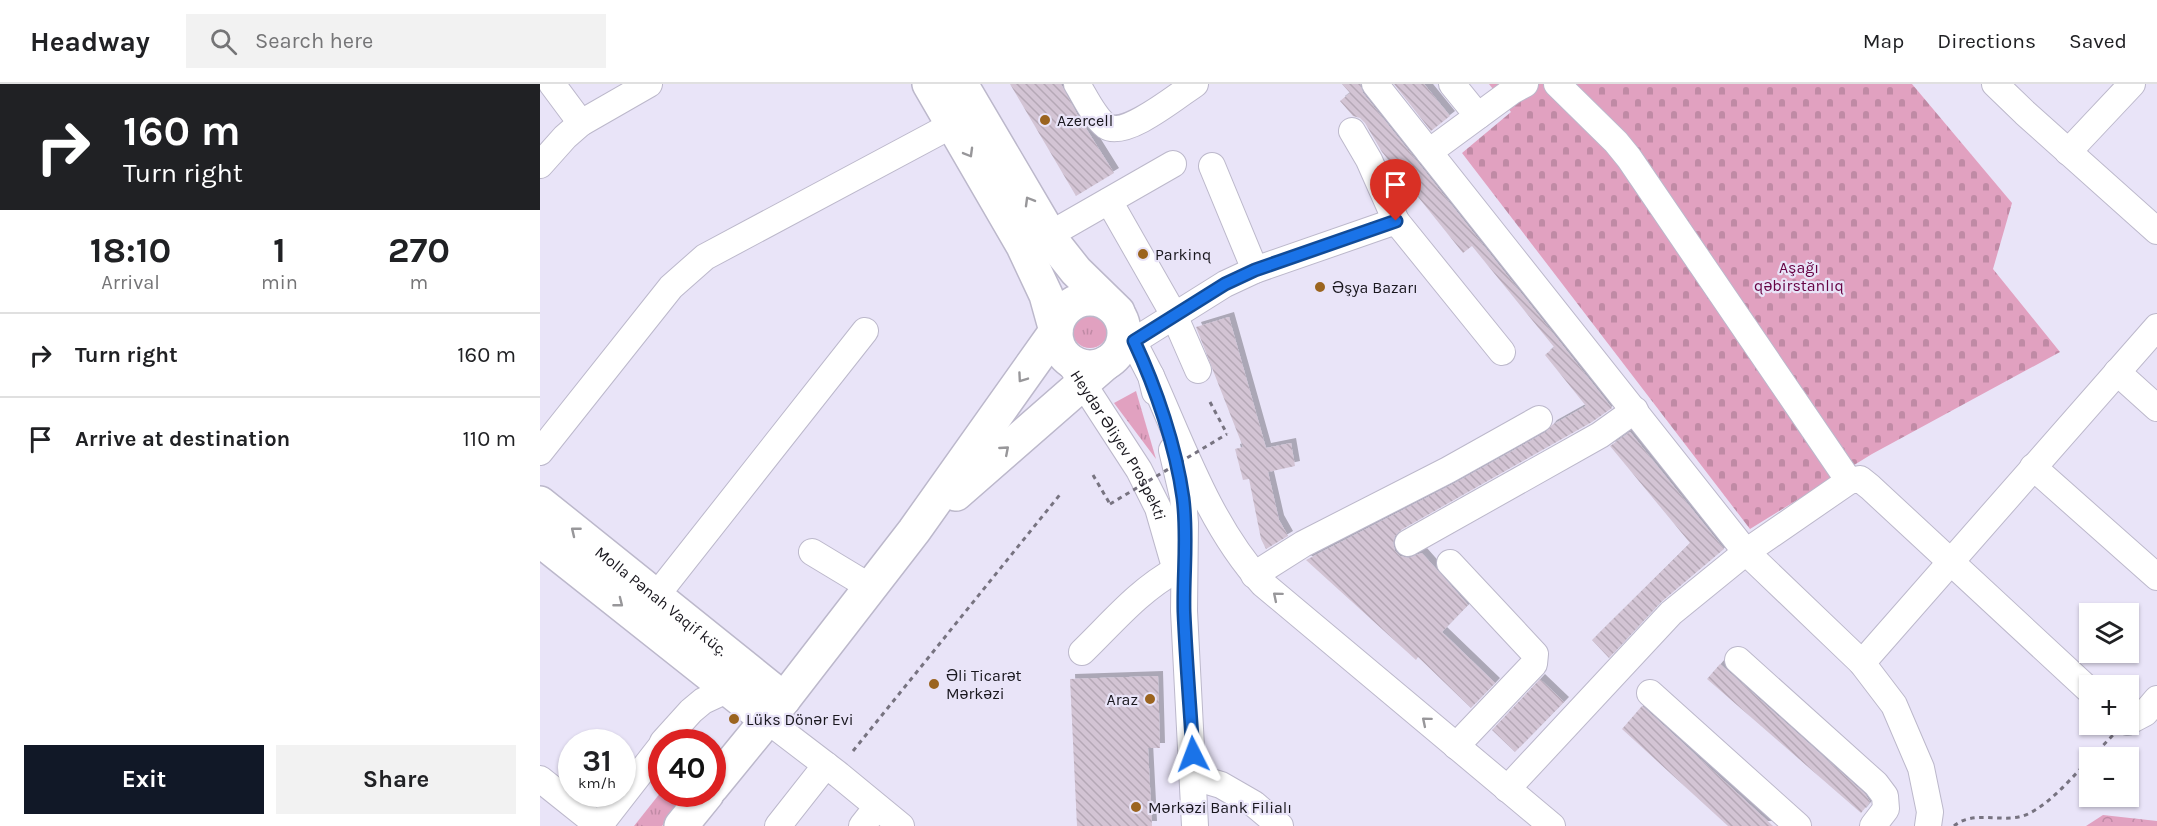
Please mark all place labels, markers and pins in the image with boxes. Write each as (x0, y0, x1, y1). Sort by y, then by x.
place label: Azercell (1057, 111, 1113, 130)
marker: Azercell (1038, 113, 1052, 127)
pin (1370, 159, 1421, 221)
place label: Parkinq (1155, 245, 1211, 264)
marker: Parkinq (1136, 247, 1150, 261)
place label: Əşya Bazarı (1332, 278, 1418, 297)
marker: Əşya Bazarı (1313, 280, 1327, 294)
place label: Əli Ticarət Mərkəzi (946, 666, 1022, 703)
marker: Əli Ticarət Mərkəzi (927, 677, 941, 691)
place label: Araz (1107, 690, 1138, 709)
marker: Araz (1143, 692, 1157, 706)
place label: Lüks Dönər Evi (746, 710, 854, 729)
marker: Lüks Dönər Evi (727, 712, 741, 726)
place label: Mərkəzi Bank Filialı (1148, 798, 1292, 817)
marker: Mərkəzi Bank Filialı (1129, 800, 1143, 814)

